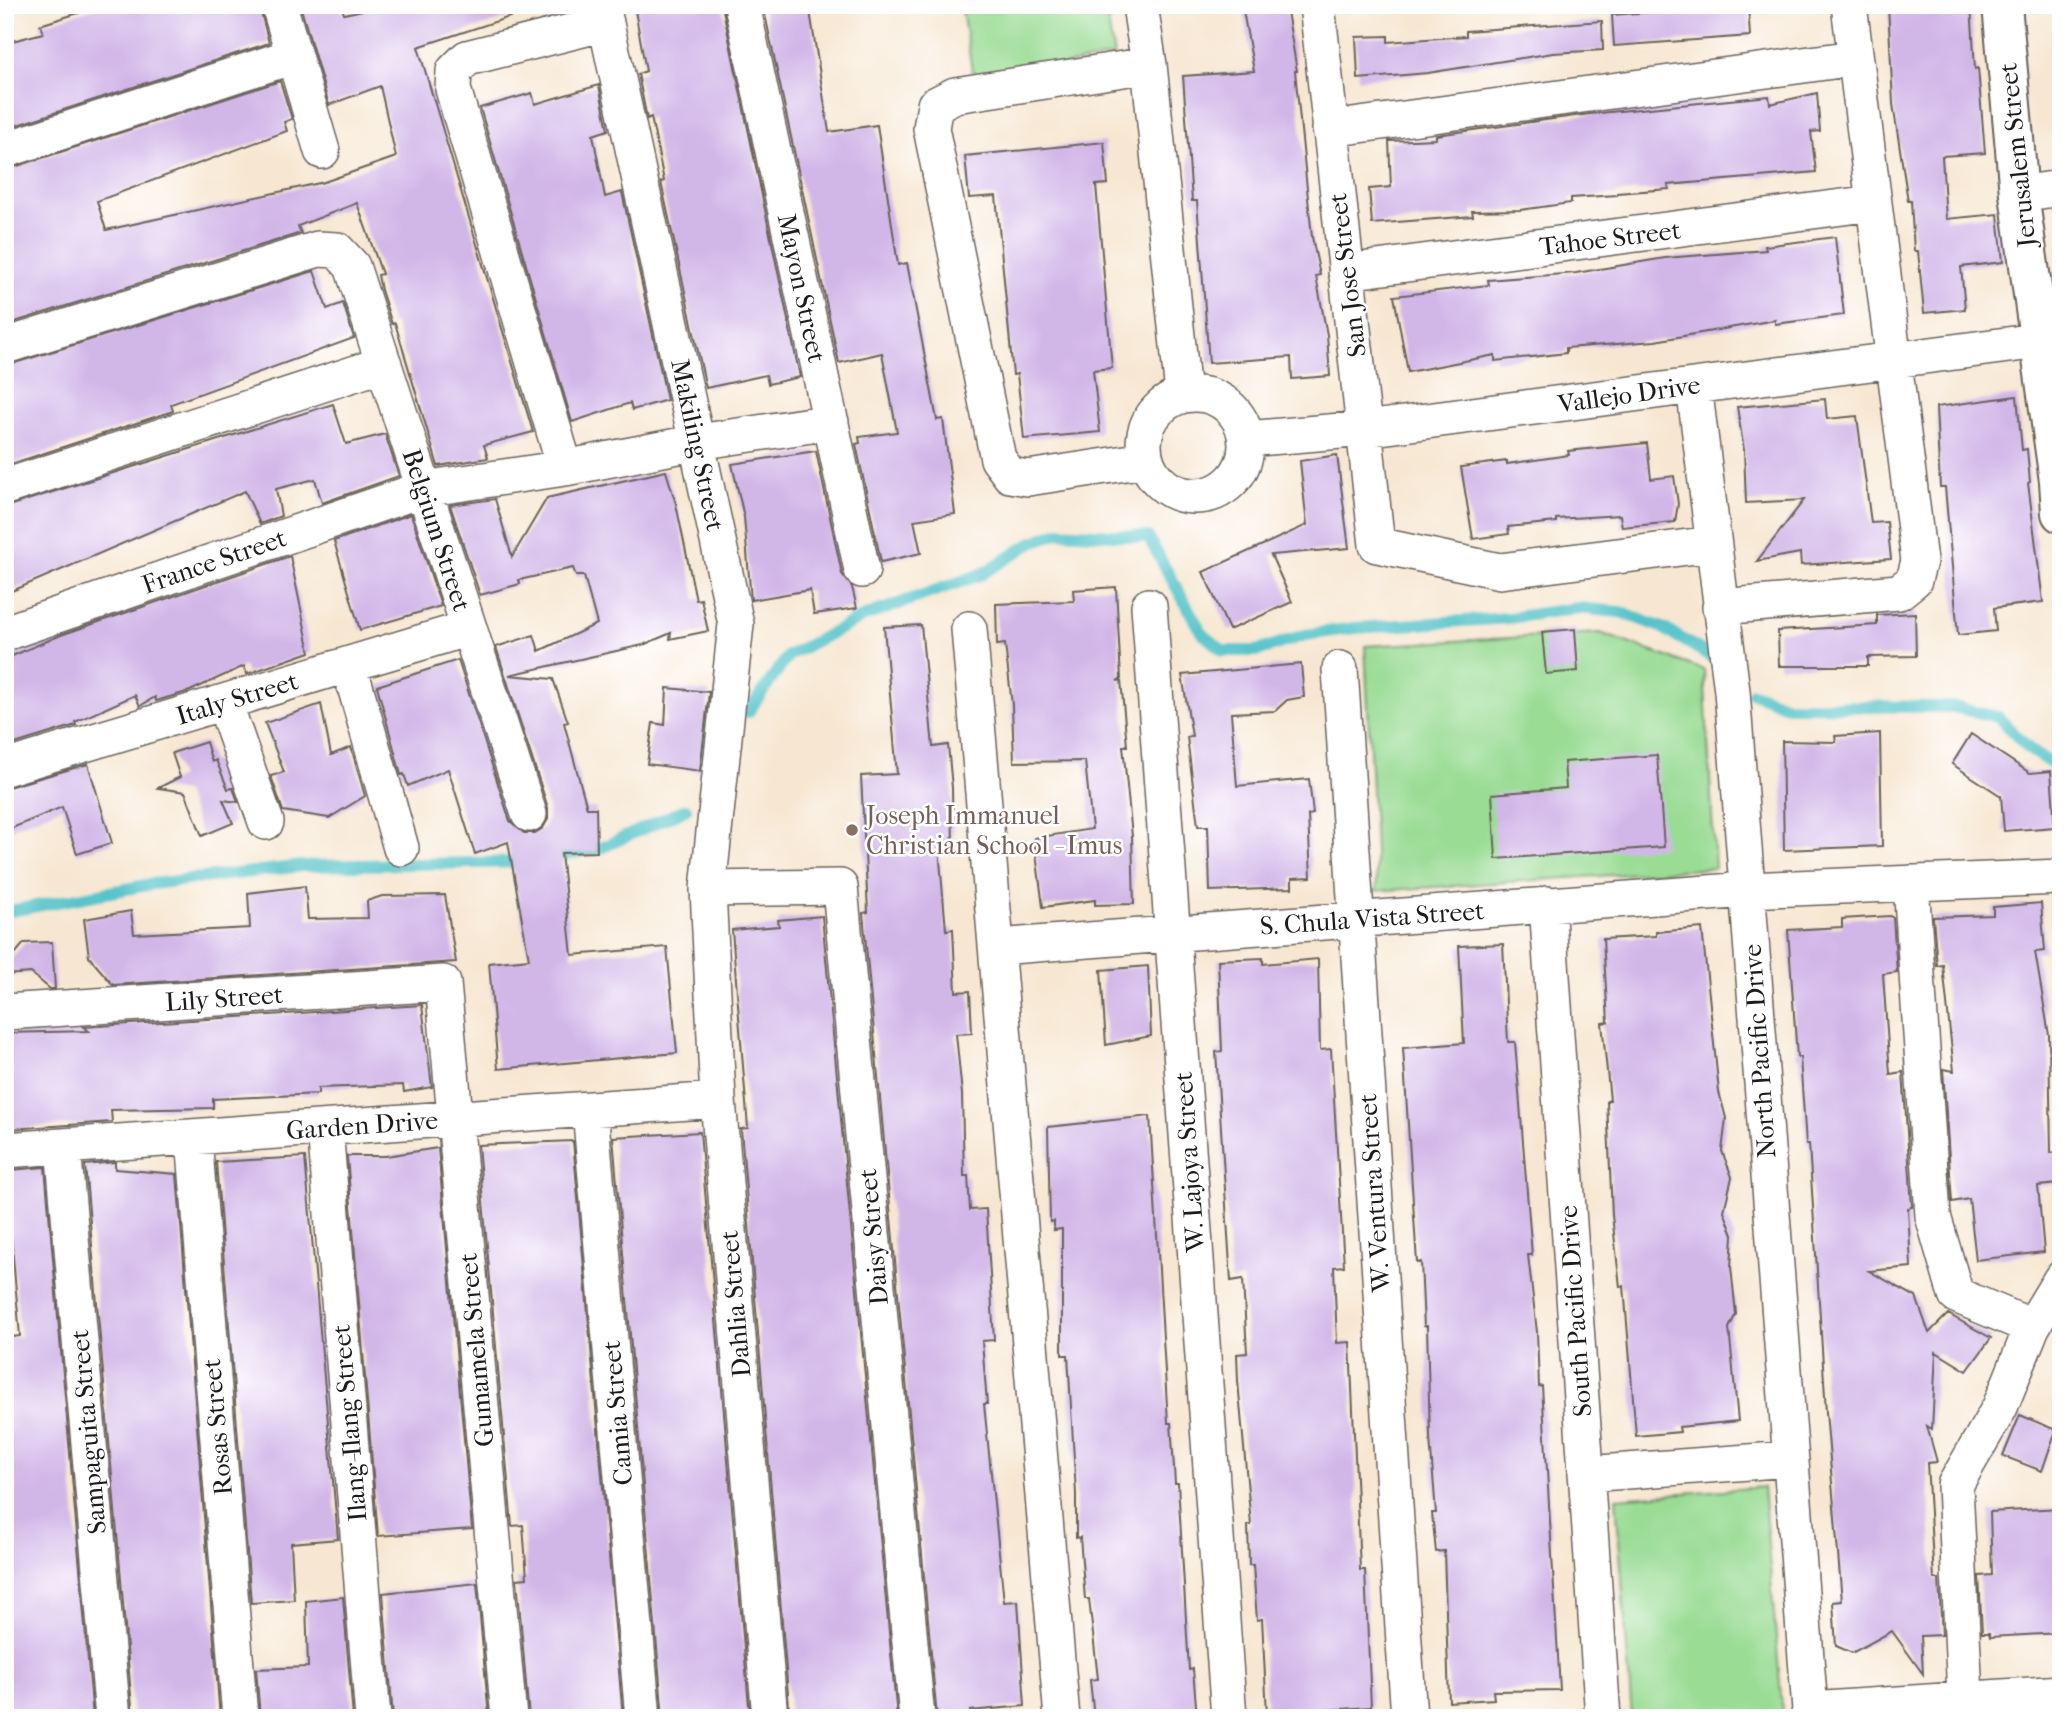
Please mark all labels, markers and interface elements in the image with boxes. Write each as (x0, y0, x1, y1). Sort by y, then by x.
street label: Jerusalem Street (1992, 61, 2043, 251)
street label: San Jose Street (1322, 190, 1373, 359)
street label: Mayon Street (771, 211, 833, 366)
street label: Tahoe Street (1538, 214, 1683, 263)
street label: Makiling Street (664, 356, 731, 535)
street label: Vallejo Drive (1555, 369, 1702, 420)
street label: Belgium Street (396, 445, 478, 616)
street label: France Street (138, 522, 291, 601)
street label: Italy Street (172, 665, 303, 732)
place label: Joseph Immanuel Christian School - Imus (864, 800, 1122, 861)
marker: Joseph Immanuel Christian School - Imus (844, 822, 860, 838)
street label: S. Chula Vista Street (1259, 895, 1486, 942)
street label: North Pacific Drive (1737, 943, 1782, 1159)
street label: Lily Street (164, 979, 285, 1018)
street label: W. Lajoya Street (1168, 1070, 1211, 1254)
street label: W. Ventura Street (1352, 1092, 1397, 1294)
street label: Garden Drive (285, 1105, 439, 1146)
street label: Daisy Street (852, 1167, 895, 1307)
street label: South Pacific Drive (1553, 1204, 1598, 1418)
street label: Dahlia Street (714, 1228, 757, 1379)
street label: Gumamela Street (453, 1251, 500, 1448)
street label: Ilang-Ilang Street (325, 1322, 374, 1523)
street label: Sampaguita Street (64, 1328, 113, 1536)
street label: Camia Street (596, 1339, 639, 1487)
street label: Rosas Street (196, 1357, 239, 1497)

